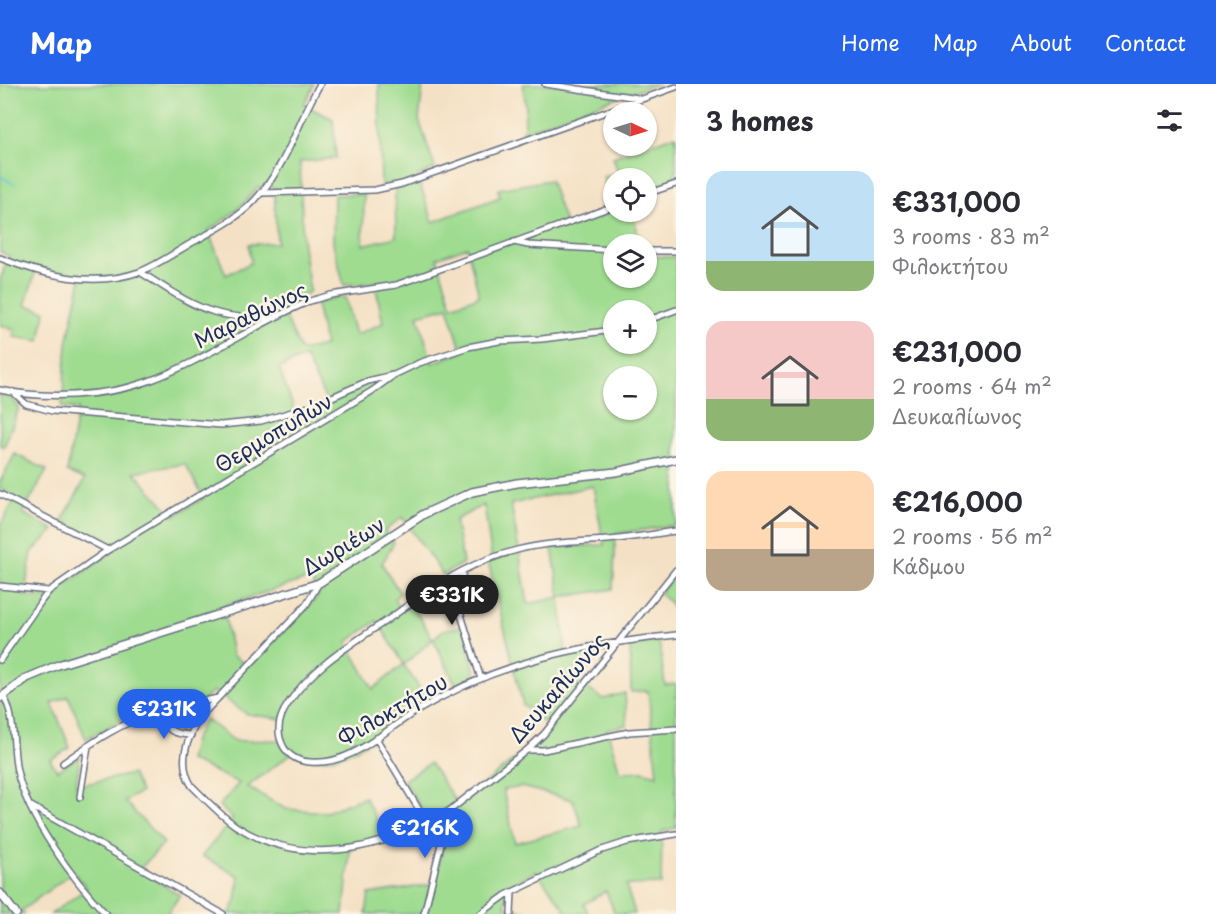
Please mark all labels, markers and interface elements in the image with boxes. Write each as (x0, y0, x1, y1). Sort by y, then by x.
text: Map (30, 21, 92, 64)
text: Home (841, 26, 900, 58)
text: Map (933, 26, 978, 58)
text: About (1011, 26, 1072, 58)
text: Contact (1105, 26, 1186, 58)
text: 3 homes (706, 101, 813, 140)
north arrow (603, 102, 657, 156)
map controls (603, 102, 657, 420)
icon: filters (1153, 104, 1186, 137)
button: locate (603, 168, 657, 222)
text: €331,000 (892, 182, 1021, 221)
icon: home (754, 195, 826, 267)
text: 3 rooms · 83 m² (892, 221, 1050, 251)
button: layers (603, 234, 657, 288)
text: Φιλοκτήτου (892, 251, 1008, 281)
street label: Μαραθώνος (188, 273, 312, 355)
button: + (603, 300, 657, 354)
text: €231,000 (892, 332, 1022, 371)
icon: home (754, 345, 826, 417)
button: − (603, 366, 657, 420)
text: 2 rooms · 64 m² (892, 371, 1052, 401)
street label: Θερμοπυλών (208, 384, 338, 480)
text: Δευκαλίωνος (892, 401, 1022, 431)
text: €216,000 (892, 482, 1023, 521)
icon: home (754, 495, 826, 567)
street label: Δωριέων (295, 508, 391, 582)
text: 2 rooms · 56 m² (892, 521, 1053, 551)
text: Κάδμου (892, 551, 965, 581)
pin: €331K (410, 575, 494, 626)
text: €331K (420, 579, 484, 609)
street label: Δευκαλίωνος (500, 625, 614, 749)
street label: Φιλοκτήτου (331, 665, 453, 753)
pin: €231K (122, 689, 206, 740)
text: €231K (132, 693, 196, 723)
pin: €216K (383, 808, 467, 859)
text: €216K (391, 812, 459, 842)

